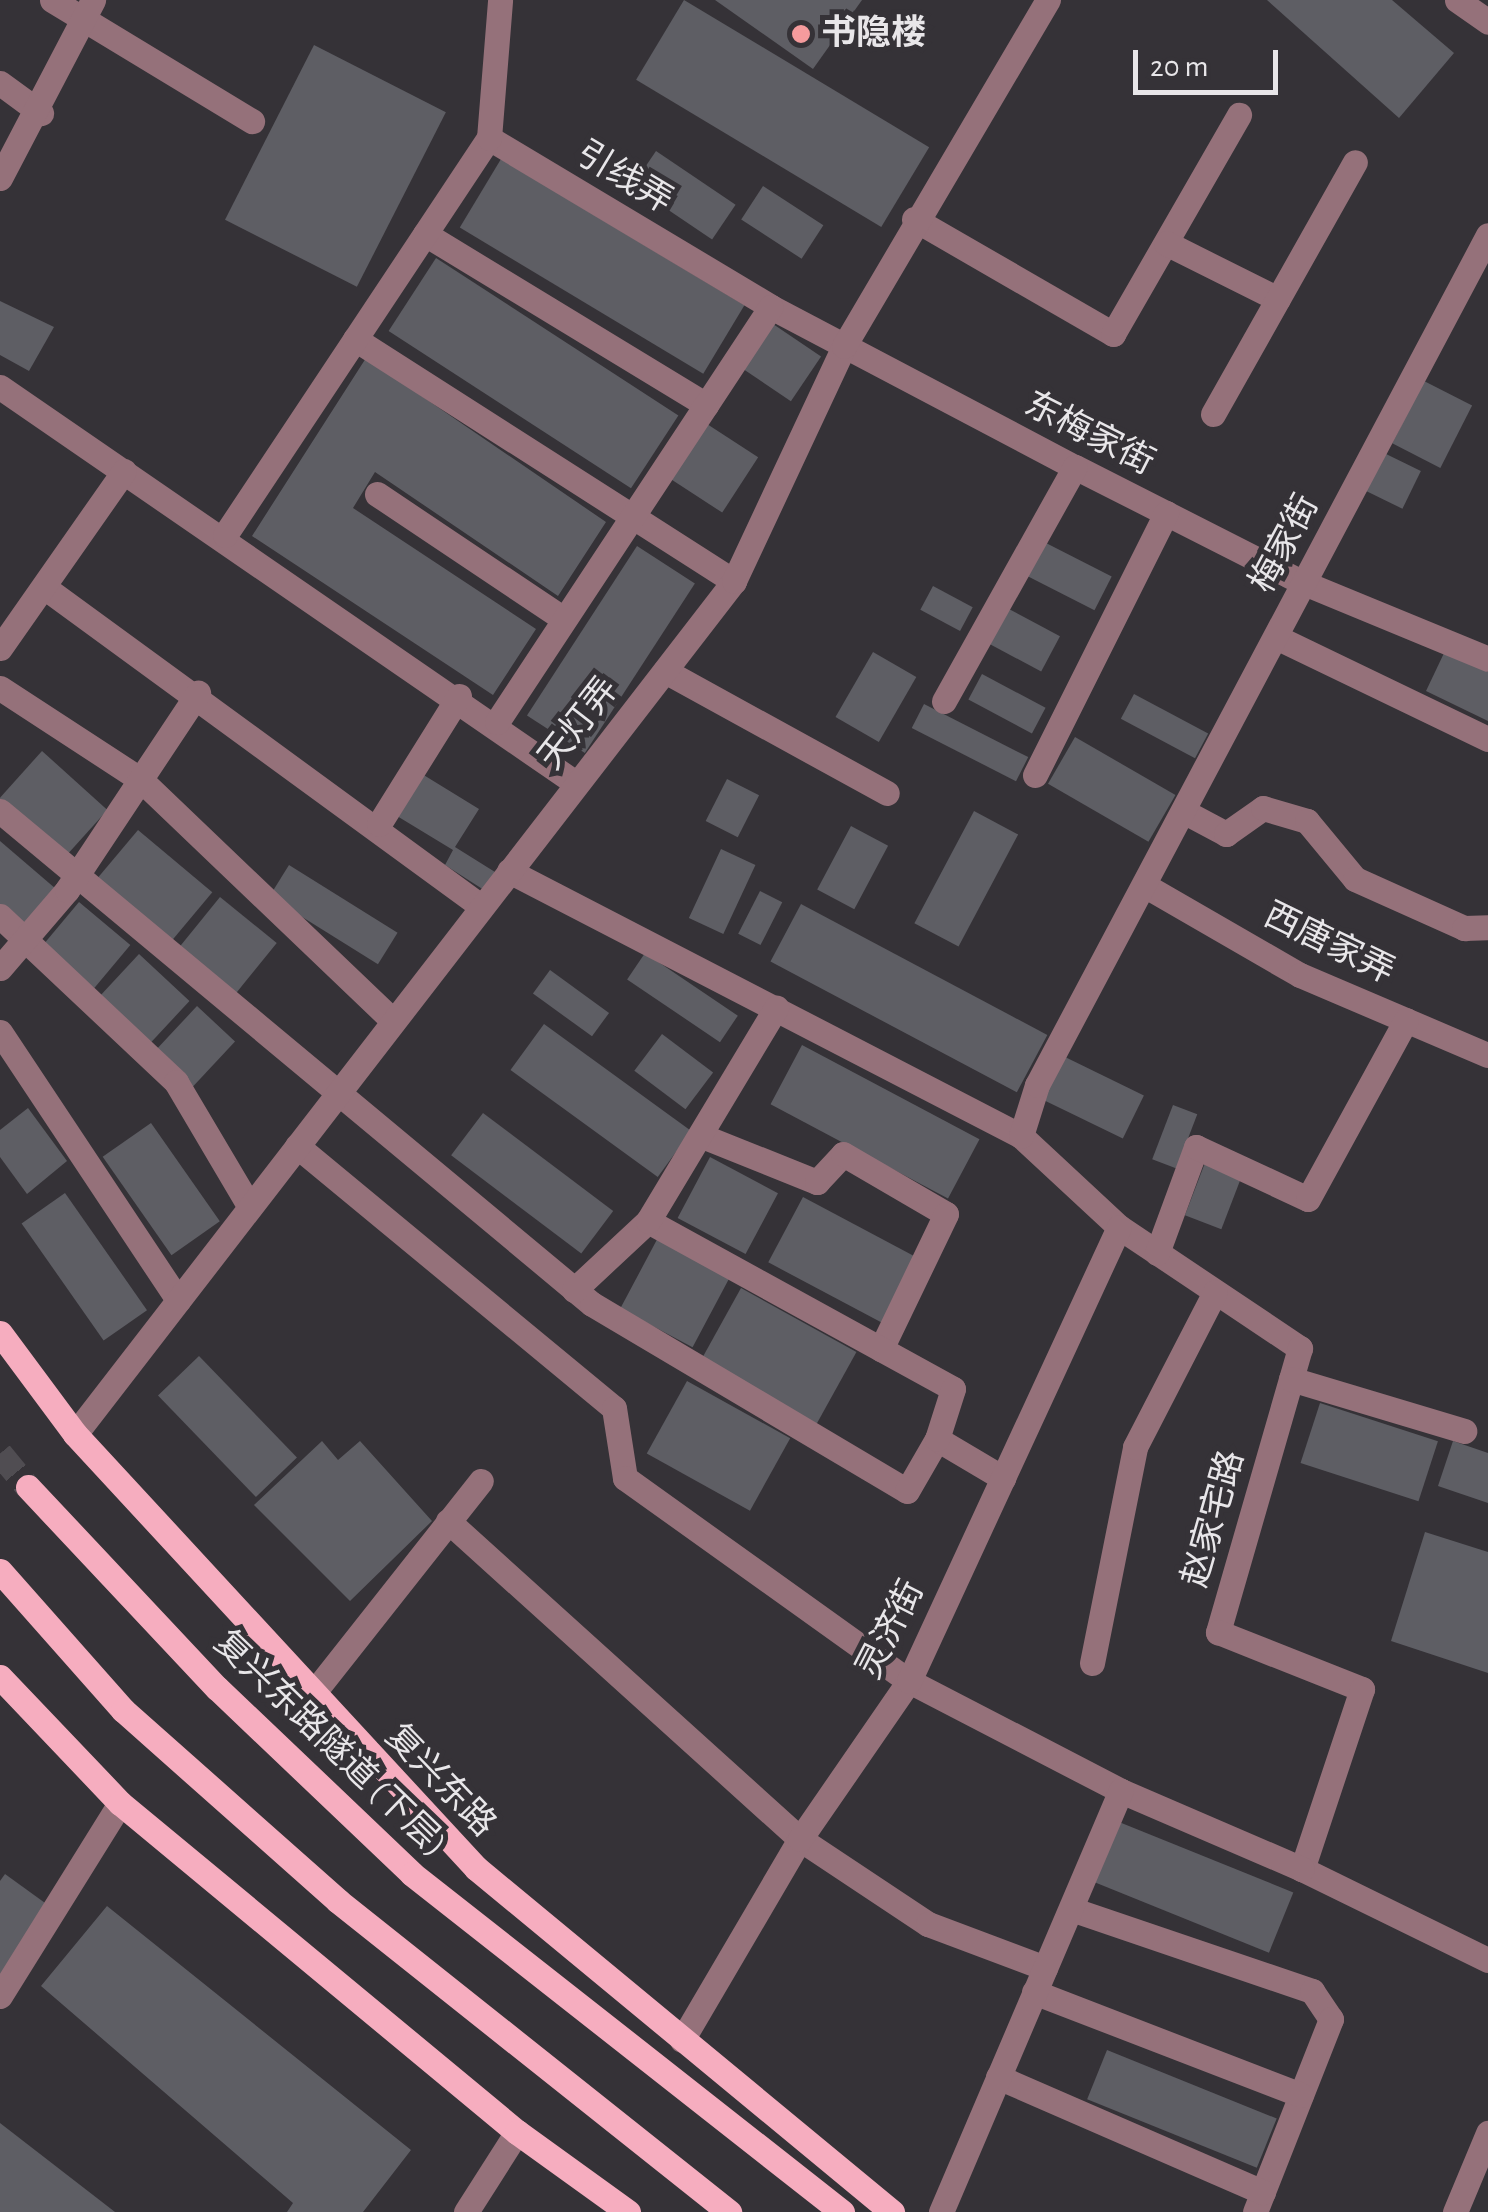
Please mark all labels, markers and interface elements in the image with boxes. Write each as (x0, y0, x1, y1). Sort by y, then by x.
place label: 书隐楼 (821, 13, 926, 55)
marker: 书隐楼 (790, 23, 812, 45)
scale bar (1138, 30, 1283, 92)
text: 20 m (1150, 52, 1208, 82)
street label: 引线弄 (568, 133, 680, 223)
street label: 东梅家街 (1017, 384, 1161, 484)
street label: 梅家街 (1242, 488, 1328, 600)
street label: 天灯弄 (530, 670, 628, 778)
street label: 西唐家弄 (1257, 894, 1401, 994)
street label: 赵家宅路 (1175, 1446, 1253, 1592)
street label: 灵济街 (848, 1574, 934, 1686)
street label: 复兴东路隧道 (下层) (205, 1622, 455, 1866)
street label: 复兴东路 (376, 1716, 504, 1846)

